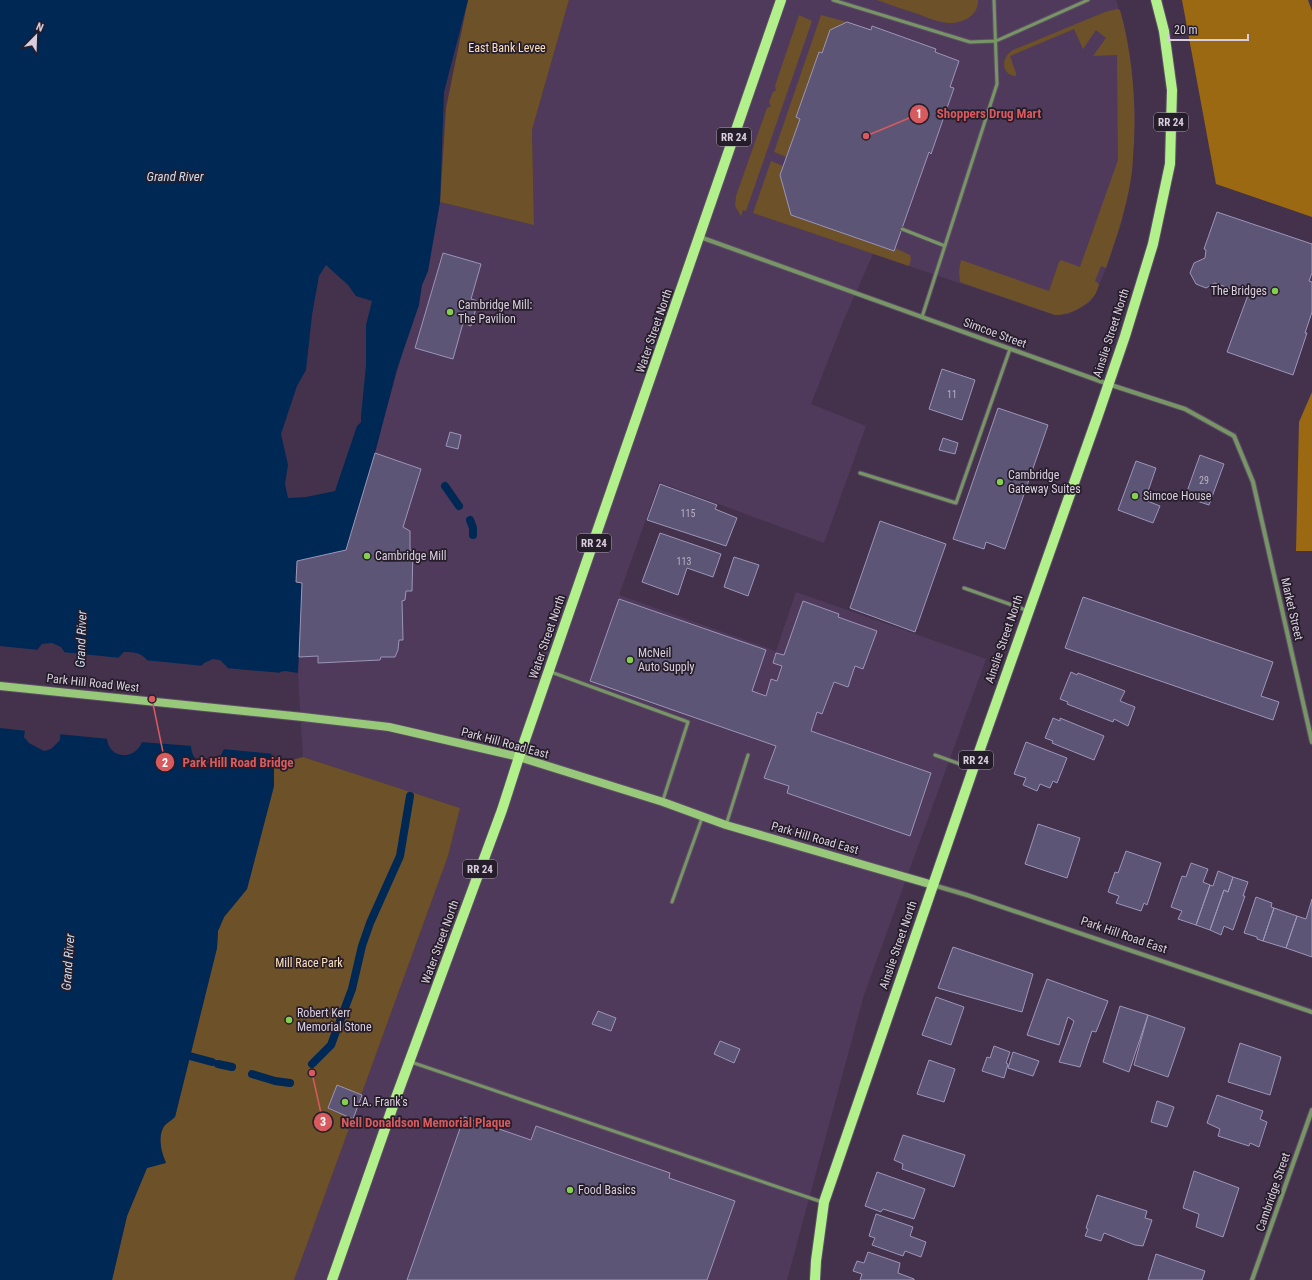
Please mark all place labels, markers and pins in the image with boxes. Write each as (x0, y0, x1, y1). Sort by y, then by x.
callout: Shoppers Drug Mart (909, 101, 1050, 126)
place label: The Bridges (1211, 284, 1267, 298)
marker: The Bridges (1270, 286, 1280, 296)
place label: Cambridge Mill: The Pavilion (458, 298, 532, 326)
marker: Cambridge Mill: The Pavilion (445, 307, 455, 317)
place label: Cambridge Gateway Suites (1008, 468, 1081, 496)
marker: Cambridge Gateway Suites (995, 477, 1005, 487)
place label: Simcoe House (1143, 489, 1212, 503)
marker: Simcoe House (1130, 491, 1140, 501)
place label: Cambridge Mill (375, 549, 447, 563)
marker: Cambridge Mill (362, 551, 372, 561)
place label: McNeil Auto Supply (638, 646, 694, 674)
marker: McNeil Auto Supply (625, 655, 635, 665)
callout: Park Hill Road Bridge (155, 750, 302, 775)
place label: Robert Kerr Memorial Stone (297, 1006, 372, 1034)
marker: Robert Kerr Memorial Stone (284, 1015, 294, 1025)
place label: L.A. Frank's (353, 1095, 408, 1109)
marker: L.A. Frank's (340, 1097, 350, 1107)
callout: Nell Donaldson Memorial Plaque (313, 1110, 519, 1135)
place label: Food Basics (578, 1183, 636, 1197)
marker: Food Basics (565, 1185, 575, 1195)

